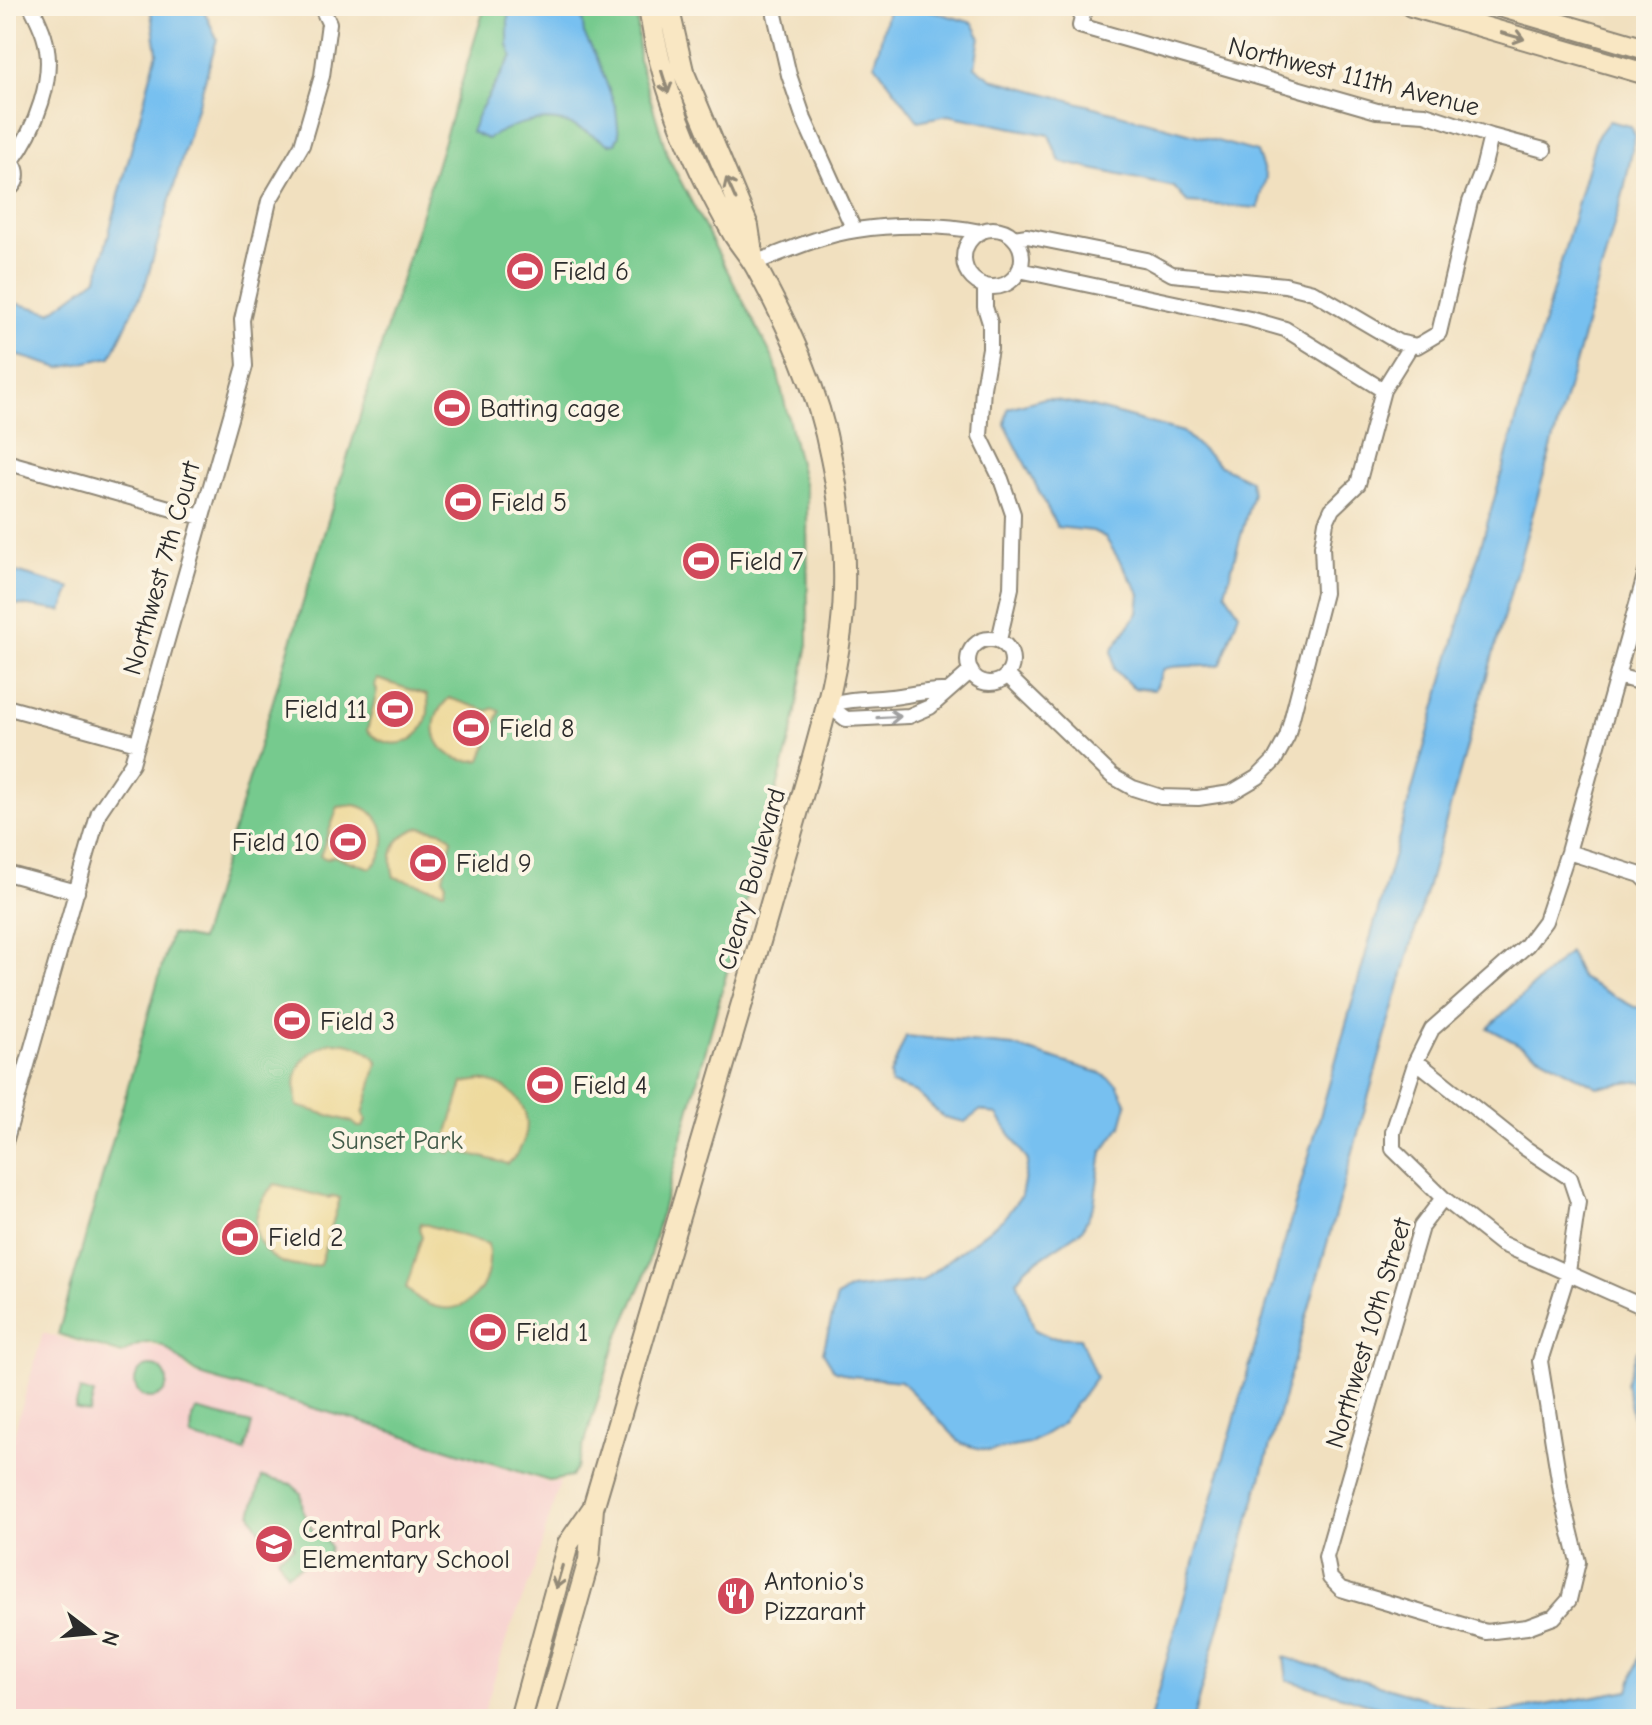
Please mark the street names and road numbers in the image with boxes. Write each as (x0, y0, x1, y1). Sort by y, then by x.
street label: Northwest 111th Avenue (1225, 31, 1482, 123)
street label: Northwest 7th Court (117, 457, 207, 678)
street label: Cleary Boulevard (712, 785, 792, 974)
street label: Northwest 10th Street (1320, 1213, 1419, 1452)

